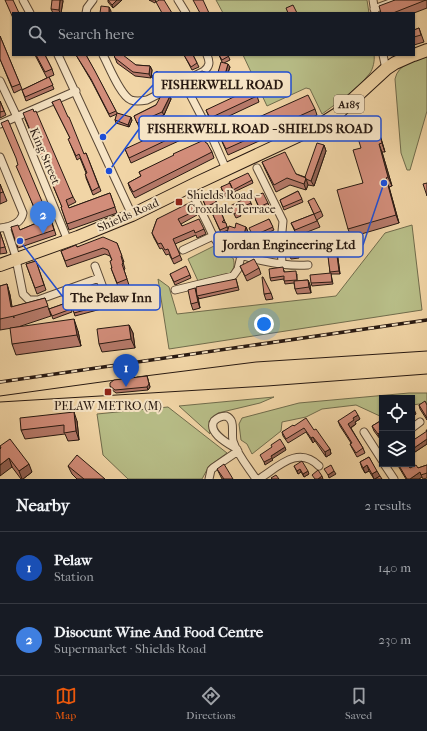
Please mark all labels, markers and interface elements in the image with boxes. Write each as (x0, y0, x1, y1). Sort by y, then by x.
search box (12, 12, 415, 56)
icon: search (26, 23, 48, 45)
text: Search here (58, 25, 134, 43)
callout: FISHERWELL ROAD (153, 72, 291, 97)
text: FISHERWELL ROAD (160, 77, 283, 92)
road number: A185 (334, 95, 364, 113)
callout: FISHERWELL ROAD - SHIELDS ROAD (139, 116, 381, 141)
text: FISHERWELL ROAD - SHIELDS ROAD (146, 121, 373, 136)
street label: King Street (27, 126, 63, 187)
place label: Shields Road - Croxdale Terrace (187, 188, 276, 216)
street label: Shields Road (95, 195, 161, 235)
marker: Shields Road - Croxdale Terrace (174, 197, 184, 207)
pin: 2 (30, 201, 56, 234)
callout: Jordan Engineering Ltd (214, 232, 363, 257)
text: Jordan Engineering Ltd (221, 237, 356, 253)
callout: The Pelaw Inn (63, 285, 160, 310)
text: The Pelaw Inn (69, 290, 152, 305)
your location (254, 314, 274, 334)
pin: 1 (113, 354, 139, 387)
marker: PELAW METRO (M) (103, 387, 113, 397)
map controls (379, 395, 415, 467)
button: locate (379, 395, 415, 431)
place label: PELAW METRO (M) (54, 399, 162, 413)
button: layers (379, 431, 415, 467)
text: Nearby (16, 495, 70, 515)
text: 2 results (365, 498, 411, 513)
text: Pelaw (54, 551, 92, 569)
text: 1 (27, 560, 31, 575)
text: 140 m (378, 560, 411, 575)
text: Station (54, 569, 94, 584)
text: Disocunt Wine And Food Centre (54, 623, 263, 641)
text: 2 (26, 632, 32, 647)
text: 230 m (378, 632, 411, 647)
text: Supermarket · Shields Road (54, 641, 206, 656)
tab: Map (55, 685, 77, 722)
tab: Directions (186, 685, 236, 722)
tab: Saved (345, 685, 372, 722)

